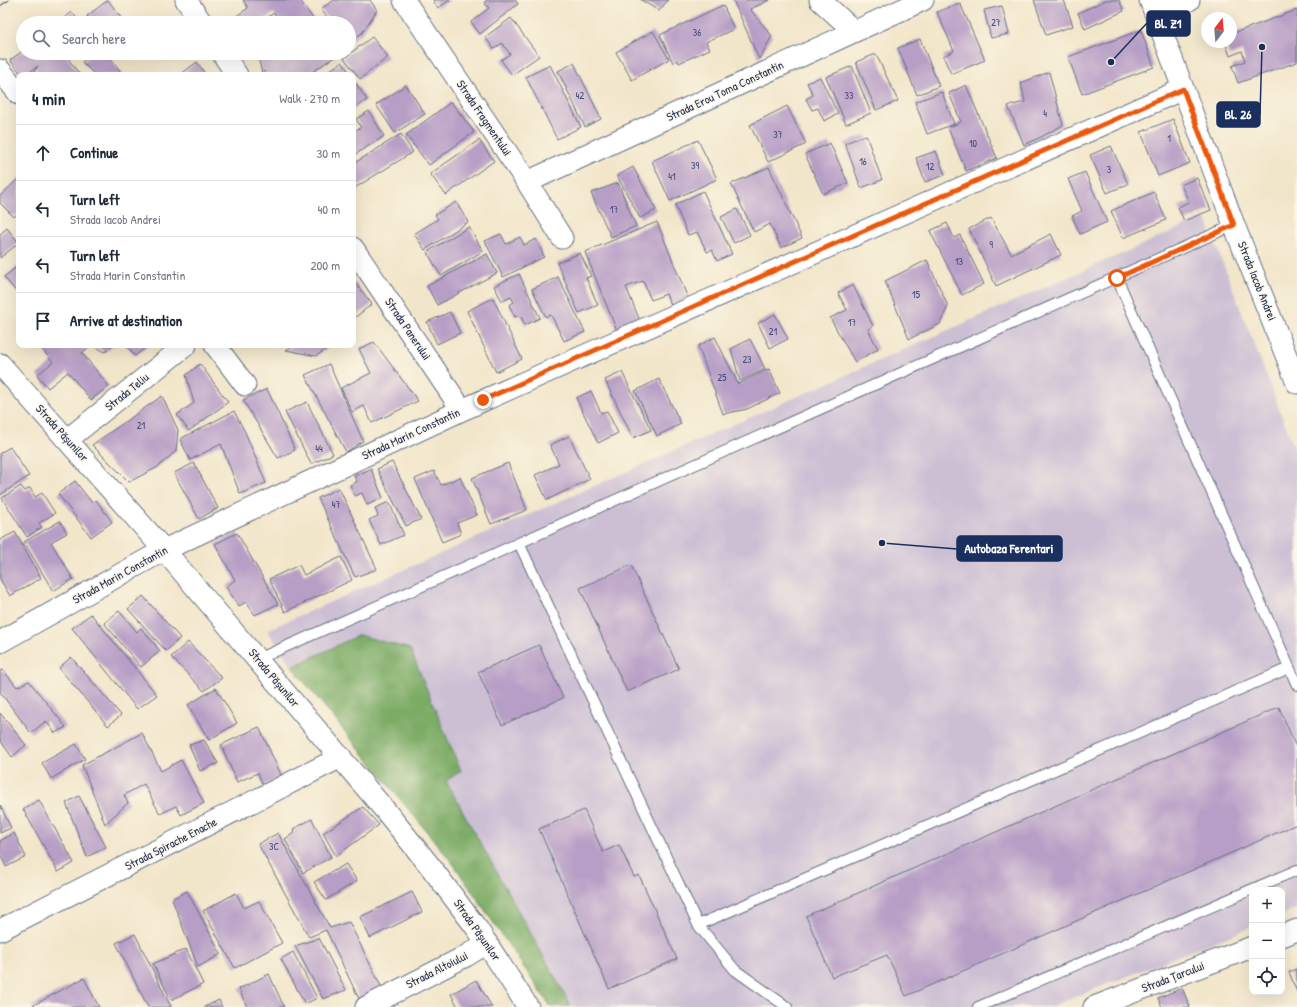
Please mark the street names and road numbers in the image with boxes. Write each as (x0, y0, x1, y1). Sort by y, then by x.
street label: Strada Erou Toma Constantin (663, 56, 786, 125)
street label: Strada Fragmentului (453, 76, 516, 159)
street label: Strada Iacob Andrei (1234, 239, 1281, 323)
street label: Strada Panerului (381, 294, 436, 363)
street label: Strada Teliu (101, 368, 152, 415)
street label: Strada Pășunilor (32, 400, 93, 465)
street label: Strada Marin Constantin (359, 403, 463, 464)
street label: Strada Marin Constantin (69, 541, 170, 608)
street label: Strada Pășunilor (245, 645, 304, 711)
street label: Strada Spirache Enache (122, 813, 220, 874)
street label: Strada Pășunilor (450, 895, 505, 964)
street label: Strada Altoiului (403, 947, 471, 992)
street label: Strada Țarcului (1139, 957, 1207, 996)

